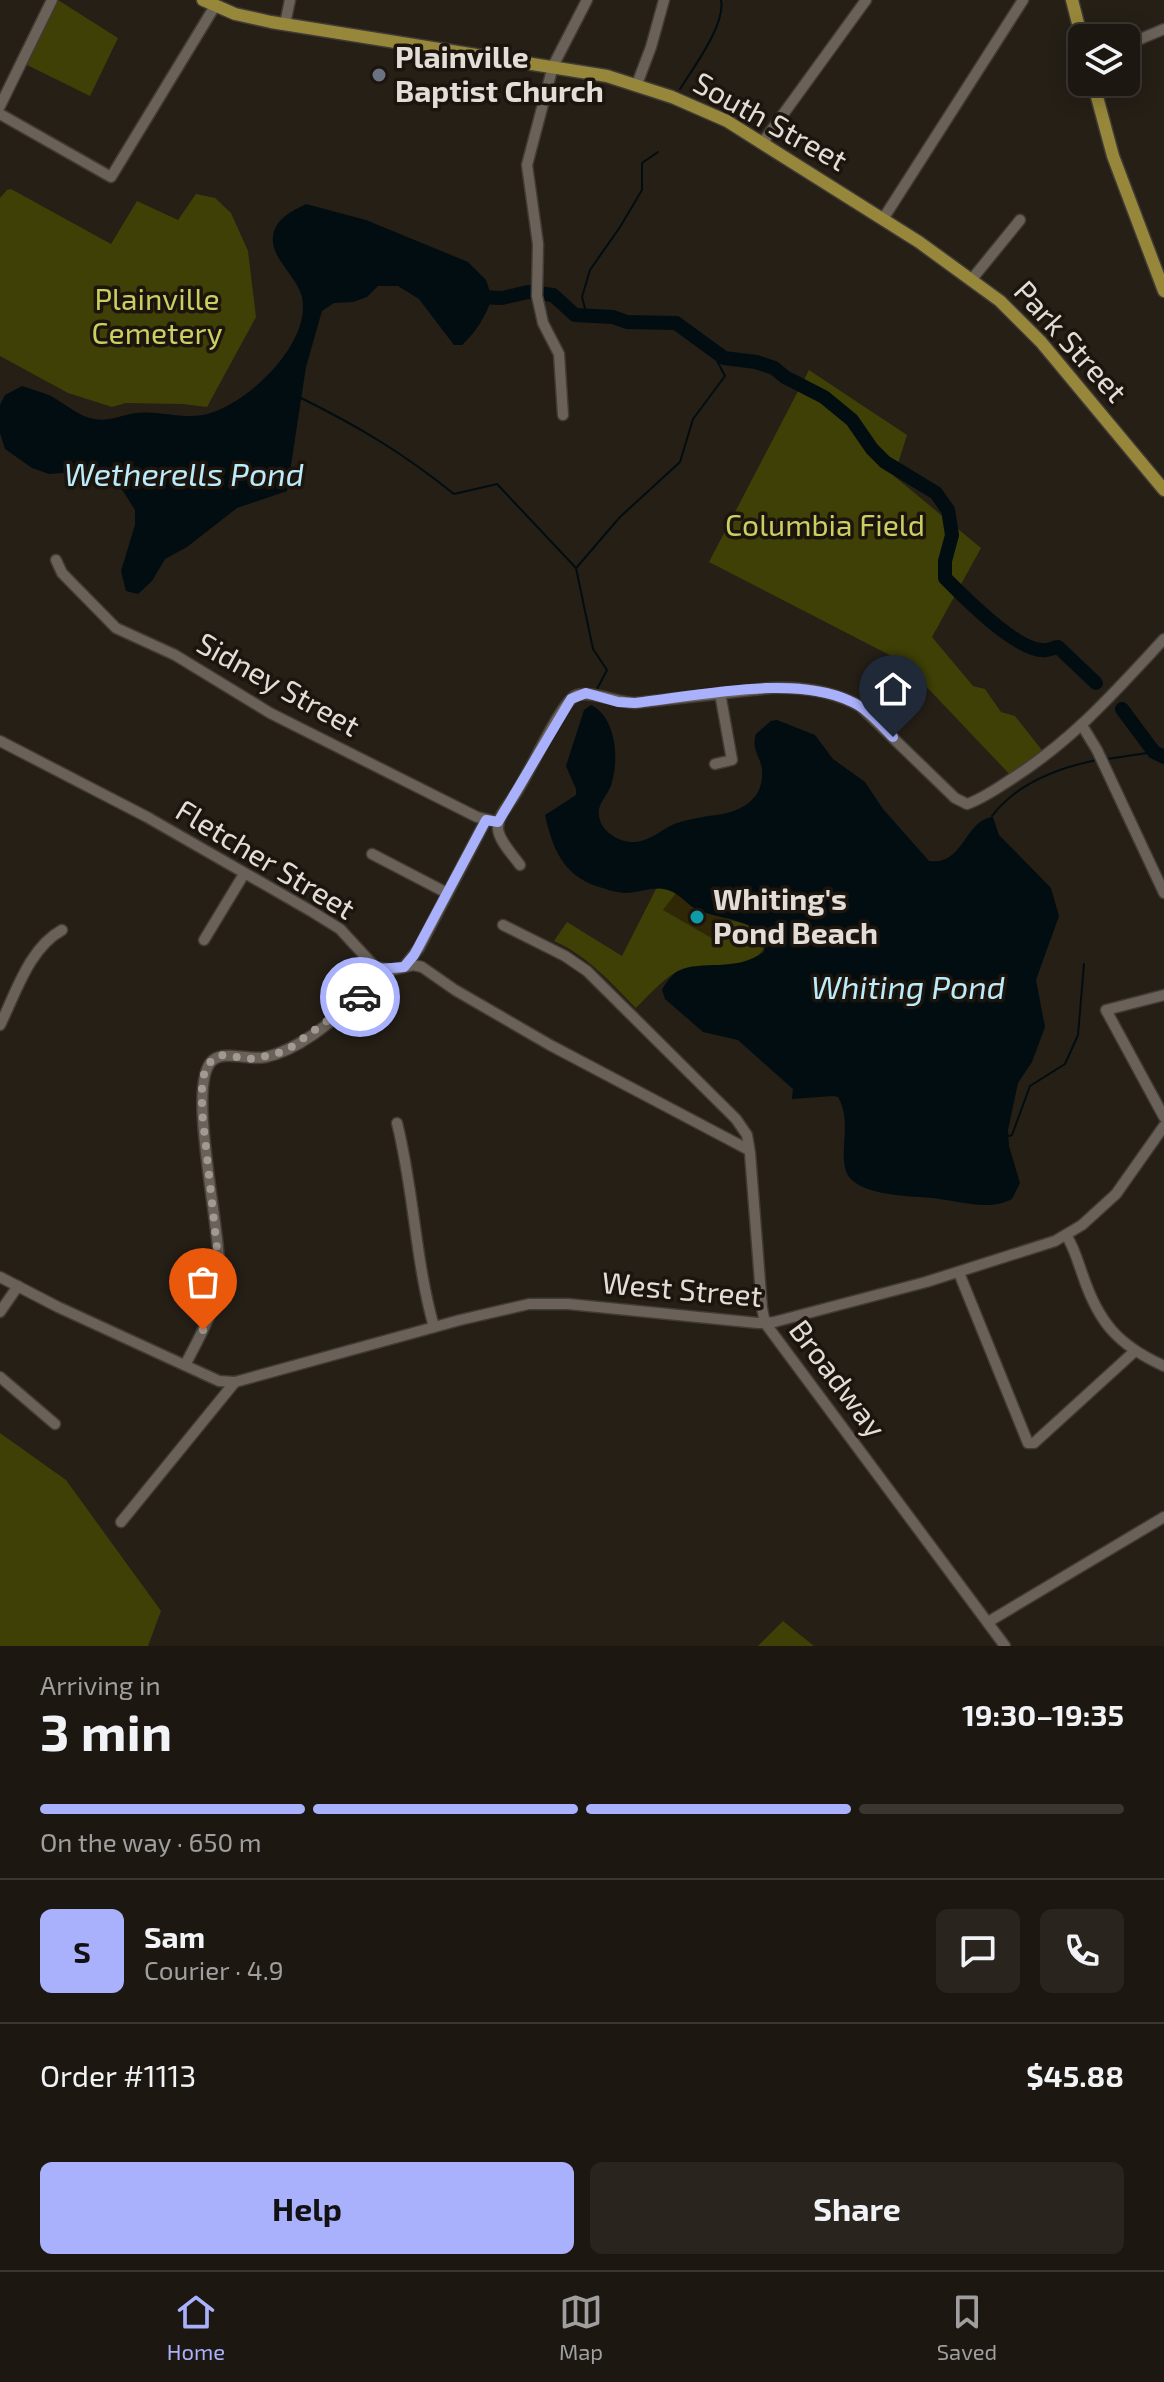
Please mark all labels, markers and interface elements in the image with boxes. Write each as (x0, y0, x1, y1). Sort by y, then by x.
map controls (1068, 24, 1140, 96)
button: layers (1068, 24, 1140, 96)
place label: Plainville Baptist Church (395, 38, 604, 108)
street label: South Street (688, 63, 854, 177)
marker: Plainville Baptist Church (370, 66, 388, 84)
street label: Park Street (1008, 272, 1135, 409)
park label: Plainville Cemetery (91, 280, 223, 350)
water label: Wetherells Pond (64, 454, 304, 492)
park label: Columbia Field (725, 506, 925, 542)
street label: Sidney Street (191, 624, 366, 743)
pin (859, 655, 927, 737)
icon: home (871, 667, 915, 711)
street label: Fletcher Street (170, 791, 362, 926)
place label: Whiting's Pond Beach (713, 880, 878, 950)
marker: Whiting's Pond Beach (688, 908, 706, 926)
courier (320, 957, 400, 1037)
water label: Whiting Pond (811, 967, 1005, 1006)
icon: car (338, 975, 382, 1019)
pin (169, 1248, 237, 1330)
icon: bag (181, 1260, 225, 1304)
street label: West Street (601, 1263, 764, 1313)
street label: Broadway (783, 1312, 895, 1444)
text: Arriving in (40, 1669, 161, 1700)
text: 19:30–19:35 (962, 1696, 1124, 1732)
text: 3 min (40, 1699, 172, 1761)
text: On the way · 650 m (40, 1826, 262, 1857)
button: chat (936, 1909, 1020, 1993)
button: phone (1040, 1909, 1124, 1993)
text: Sam (144, 1918, 205, 1954)
text: S (73, 1933, 91, 1969)
text: Courier · 4.9 (144, 1954, 284, 1985)
text: Order #1113 (40, 2057, 196, 2093)
text: $45.88 (1026, 2057, 1124, 2093)
button: Help (40, 2162, 574, 2254)
button: Share (590, 2162, 1124, 2254)
tab: Home (167, 2290, 225, 2364)
tab: Map (559, 2290, 603, 2364)
tab: Saved (937, 2290, 997, 2364)

